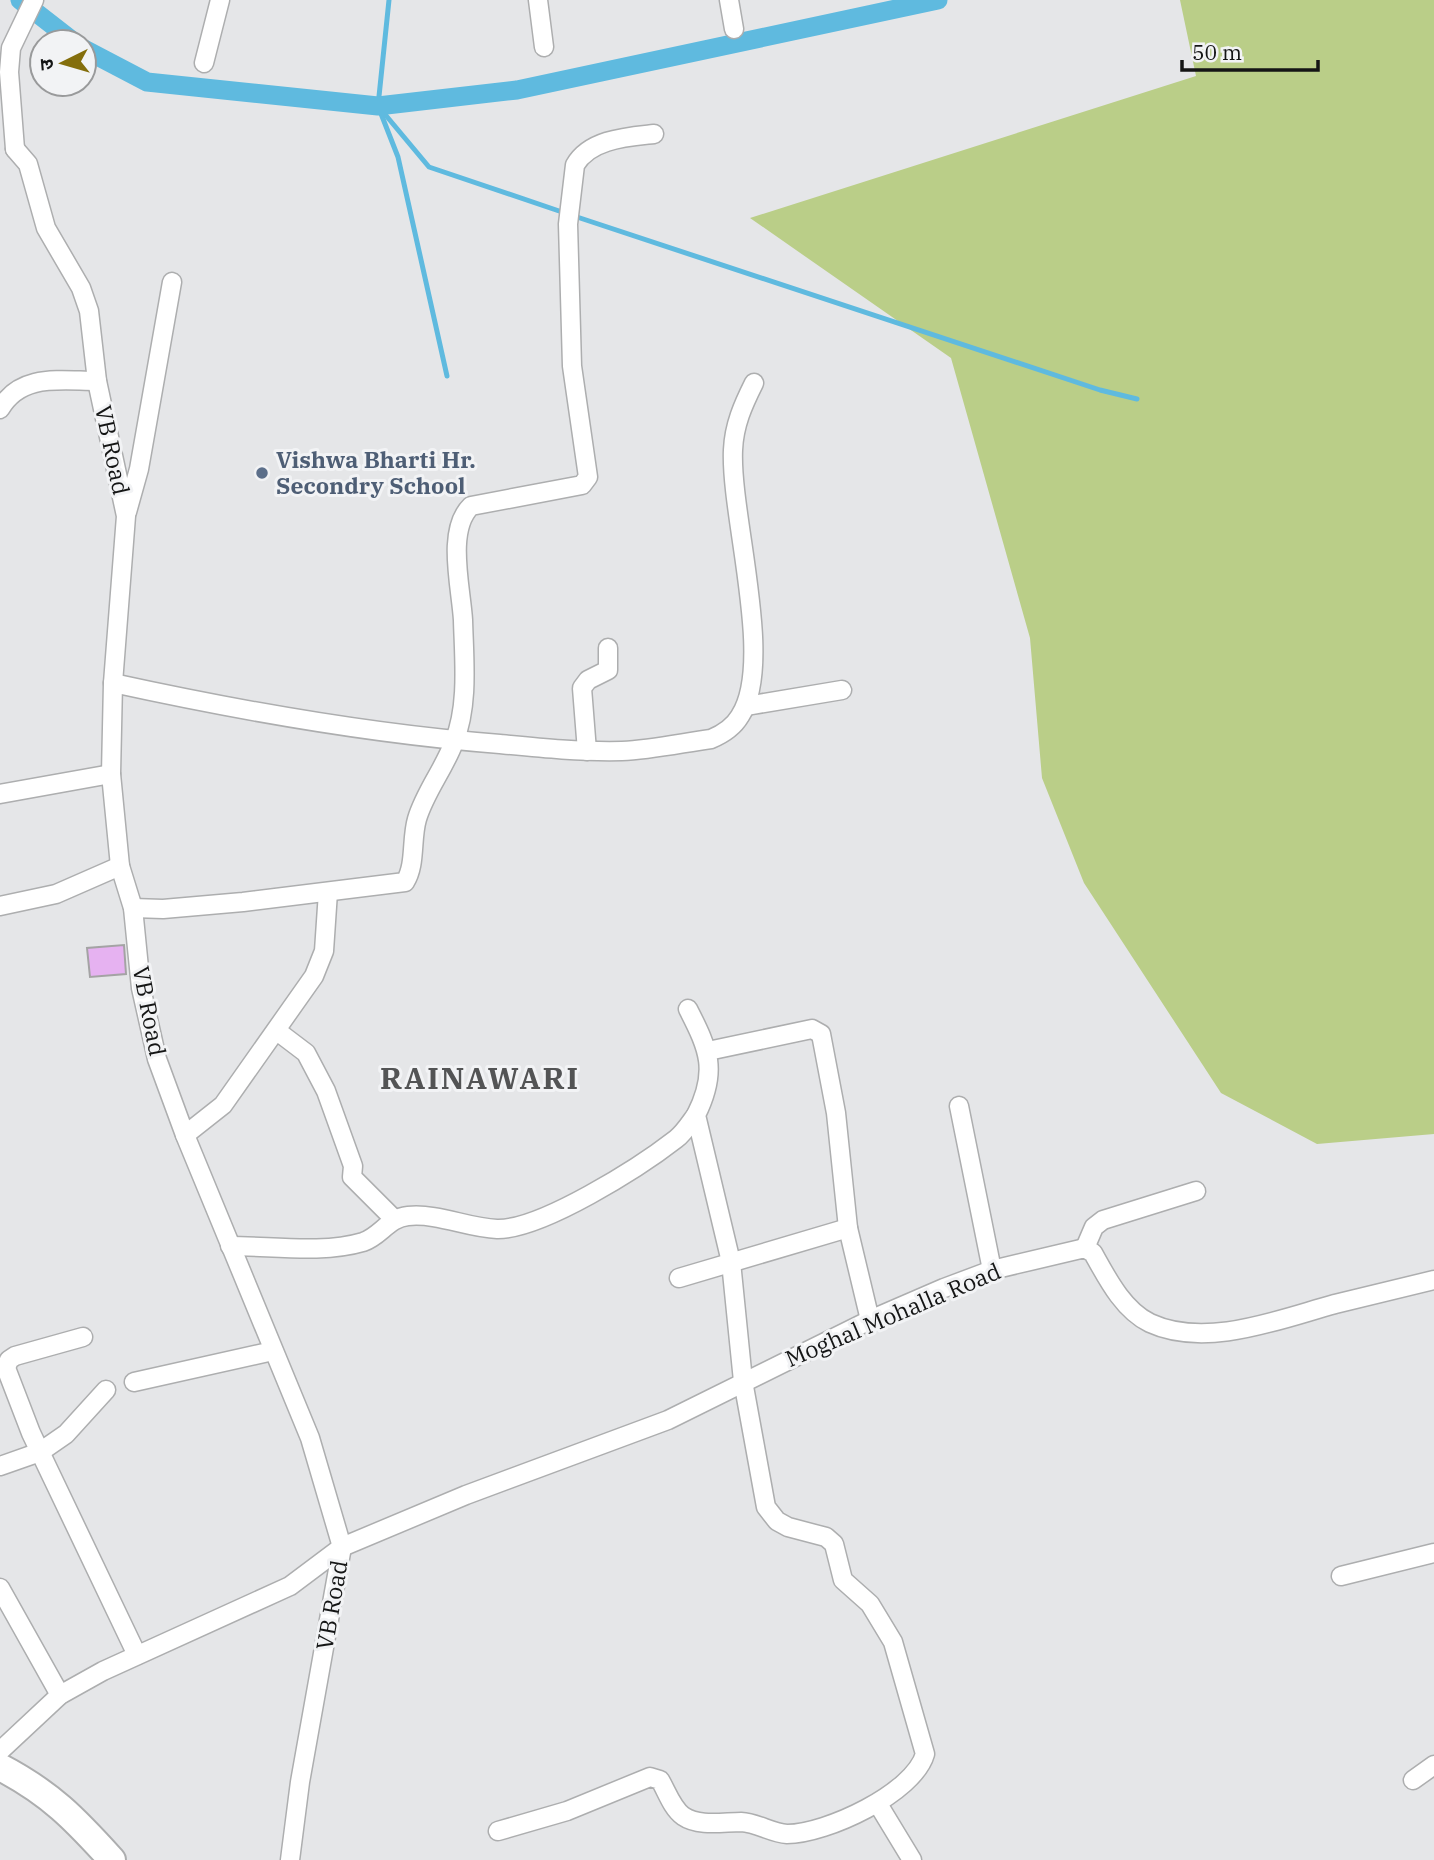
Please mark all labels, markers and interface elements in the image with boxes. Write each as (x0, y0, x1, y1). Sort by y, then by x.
north arrow (28, 28, 98, 98)
scale bar (1182, 28, 1318, 72)
text: 50 m (1192, 38, 1242, 66)
text: उ (34, 57, 59, 71)
street label: VB Road (89, 402, 137, 497)
place label: Vishwa Bharti Hr. Secondry School (276, 444, 476, 500)
marker: Vishwa Bharti Hr. Secondry School (254, 465, 270, 481)
street label: VB Road (127, 963, 173, 1058)
district label: RAINAWARI (380, 1058, 580, 1097)
street label: Moghal Mohalla Road (780, 1255, 1005, 1373)
street label: VB Road (308, 1557, 354, 1652)

